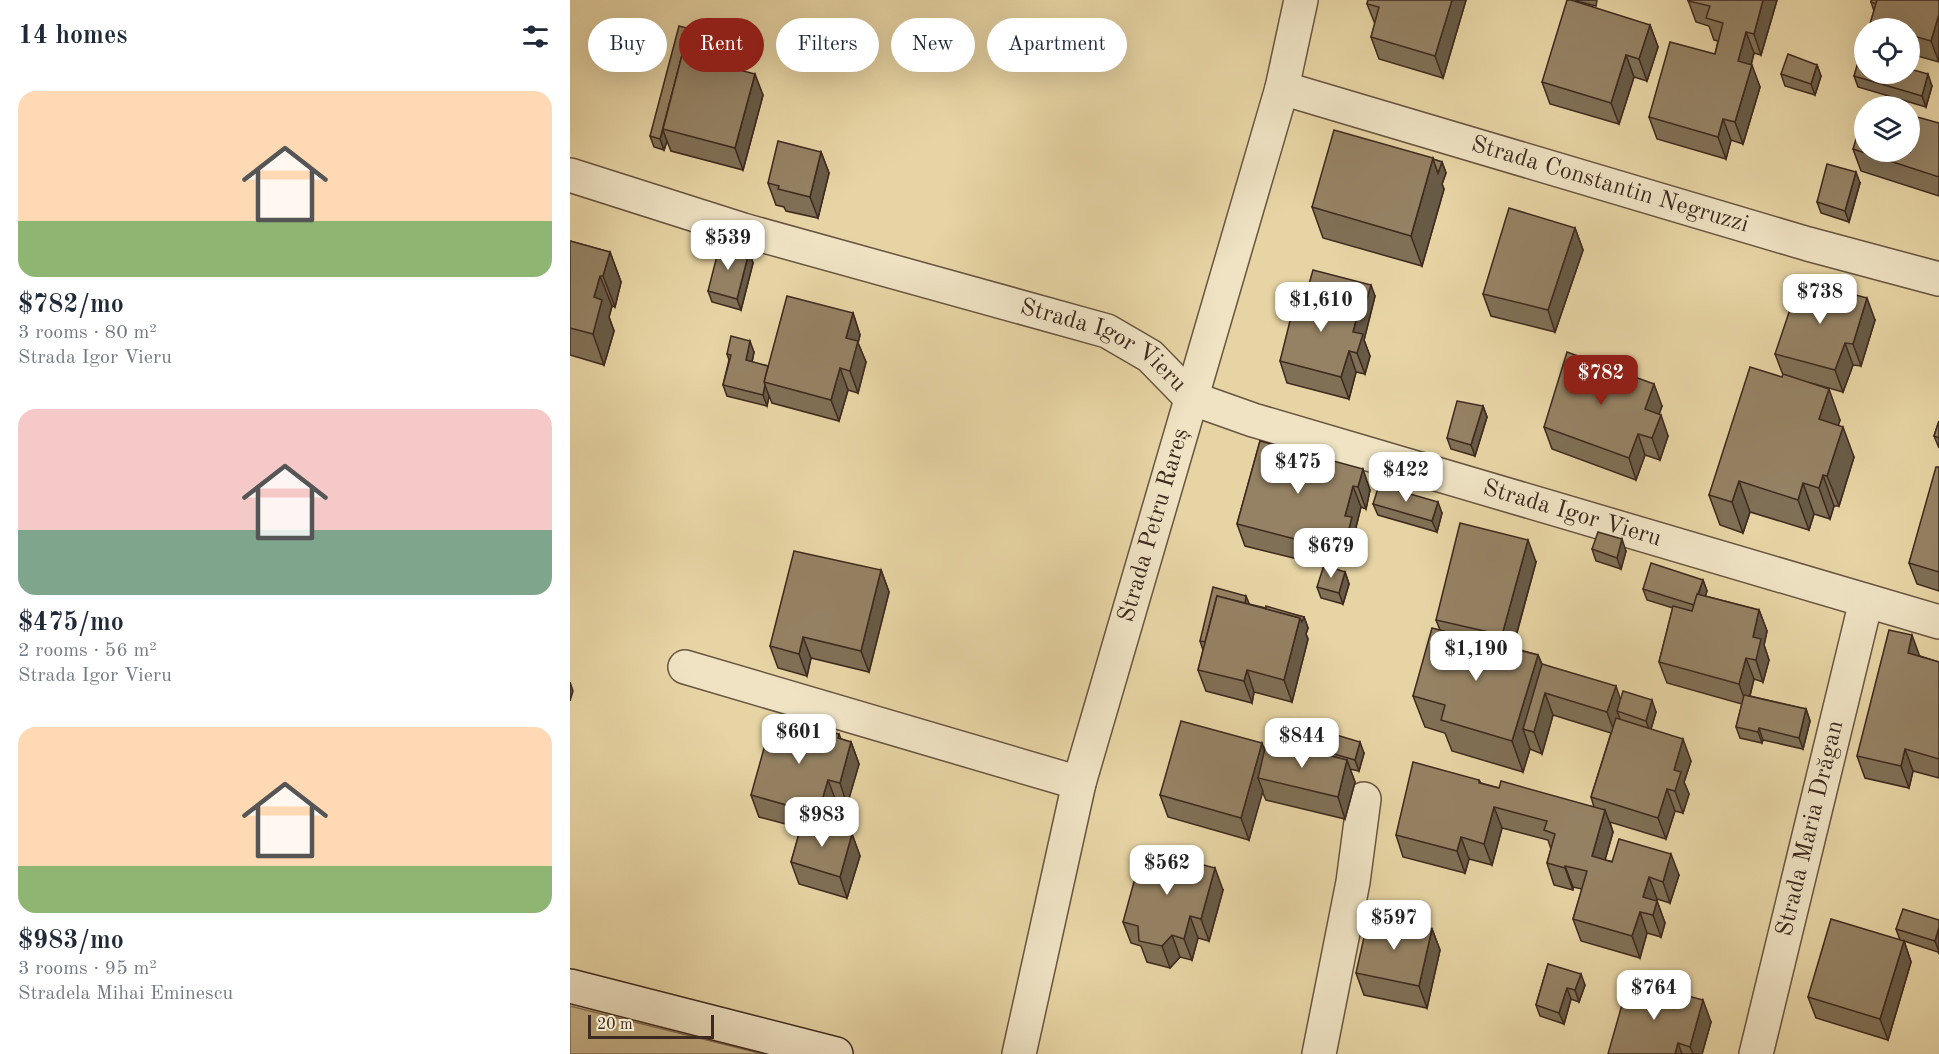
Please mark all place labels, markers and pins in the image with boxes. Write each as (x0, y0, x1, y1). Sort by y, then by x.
pin: $539 (692, 220, 764, 271)
pin: $738 (1784, 274, 1856, 325)
pin: $1,610 (1272, 282, 1370, 333)
pin: $782 (1565, 355, 1637, 406)
pin: $475 (1262, 444, 1334, 495)
pin: $422 (1370, 452, 1442, 503)
pin: $679 (1295, 528, 1367, 579)
pin: $1,190 (1427, 631, 1525, 682)
pin: $601 (763, 714, 835, 765)
pin: $844 (1266, 718, 1338, 769)
pin: $983 (786, 797, 858, 848)
pin: $562 (1131, 845, 1203, 896)
pin: $597 (1358, 900, 1430, 951)
pin: $764 (1618, 970, 1690, 1021)

